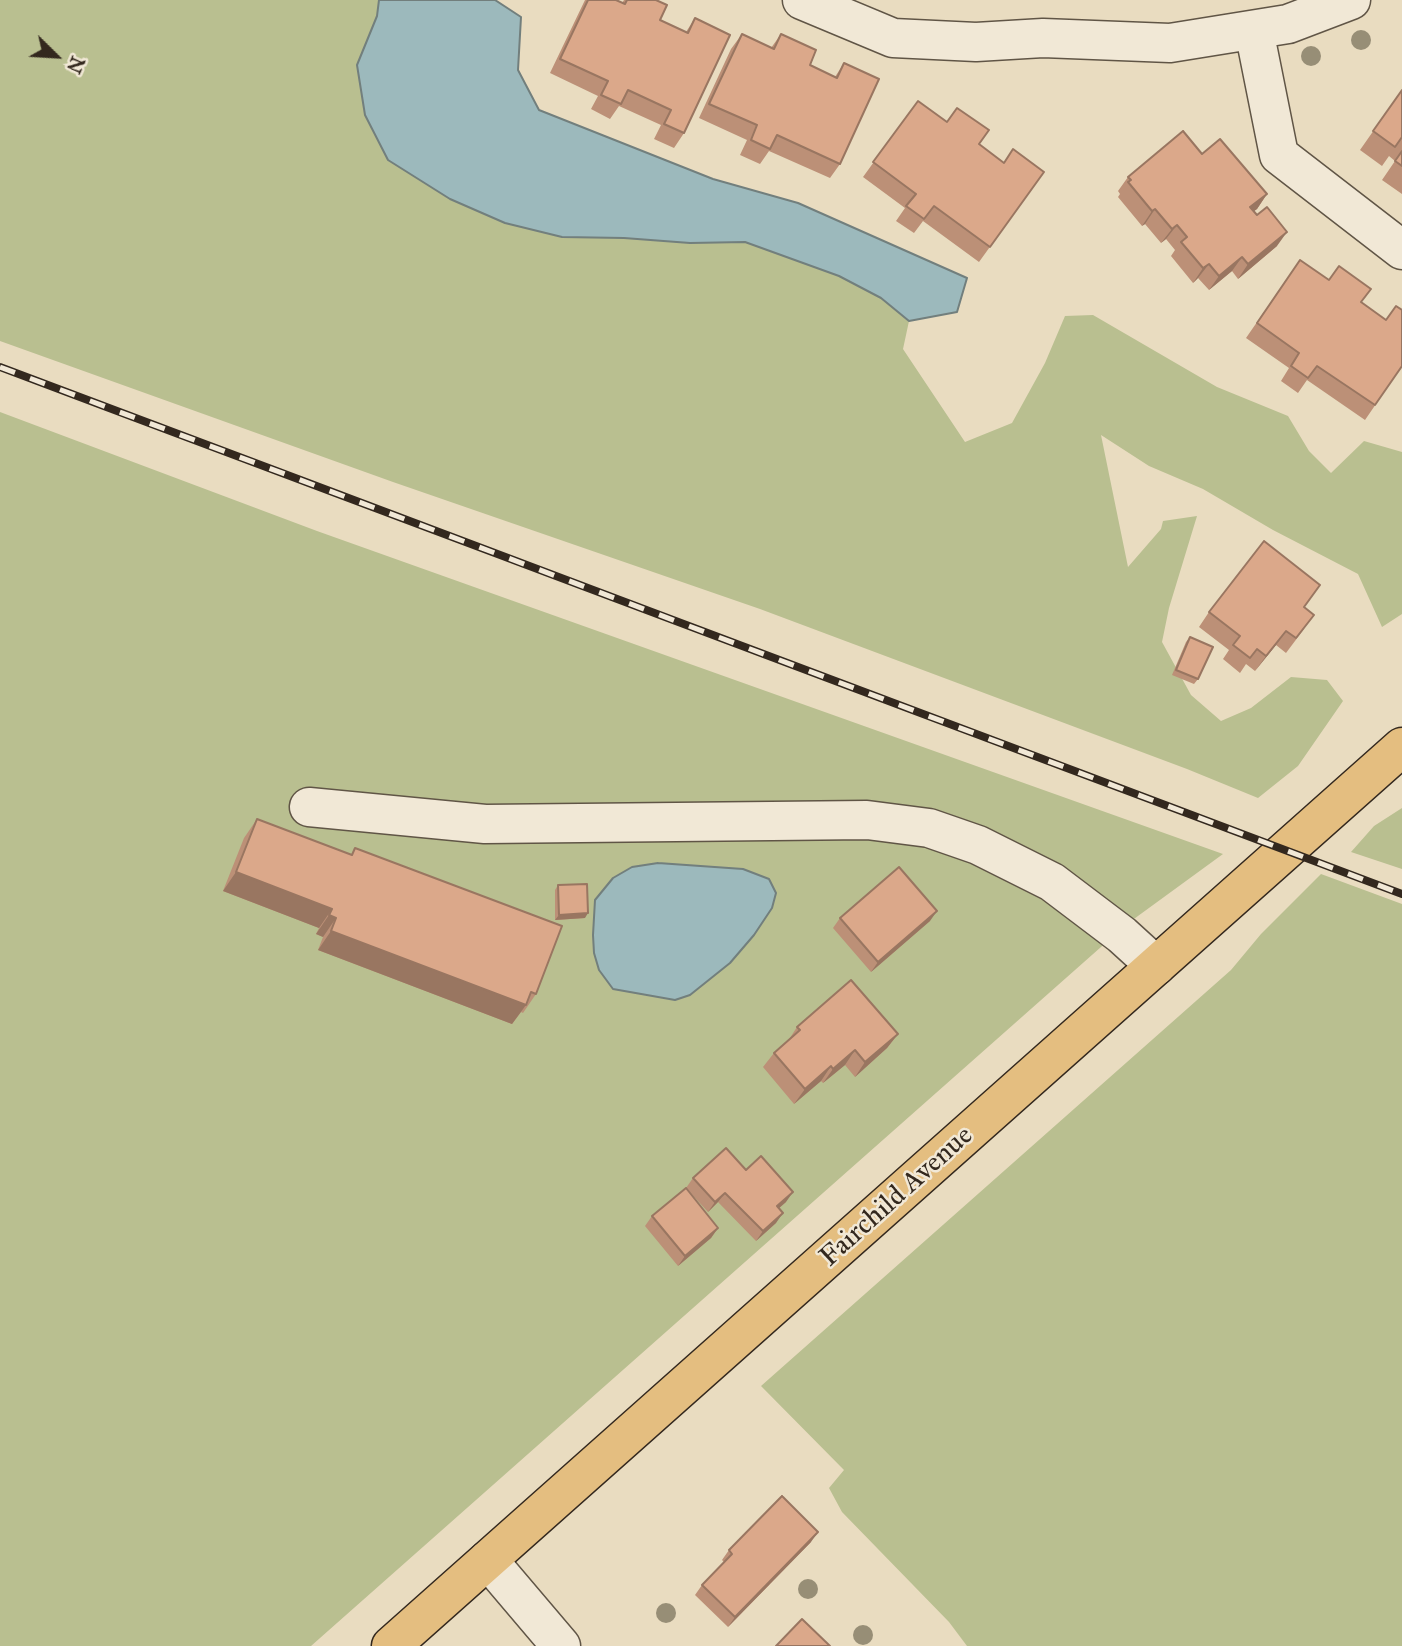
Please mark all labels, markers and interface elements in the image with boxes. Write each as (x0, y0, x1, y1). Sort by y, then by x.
north arrow (21, 21, 91, 91)
text: N (62, 53, 89, 77)
street label: Fairchild Avenue (814, 1120, 980, 1274)

